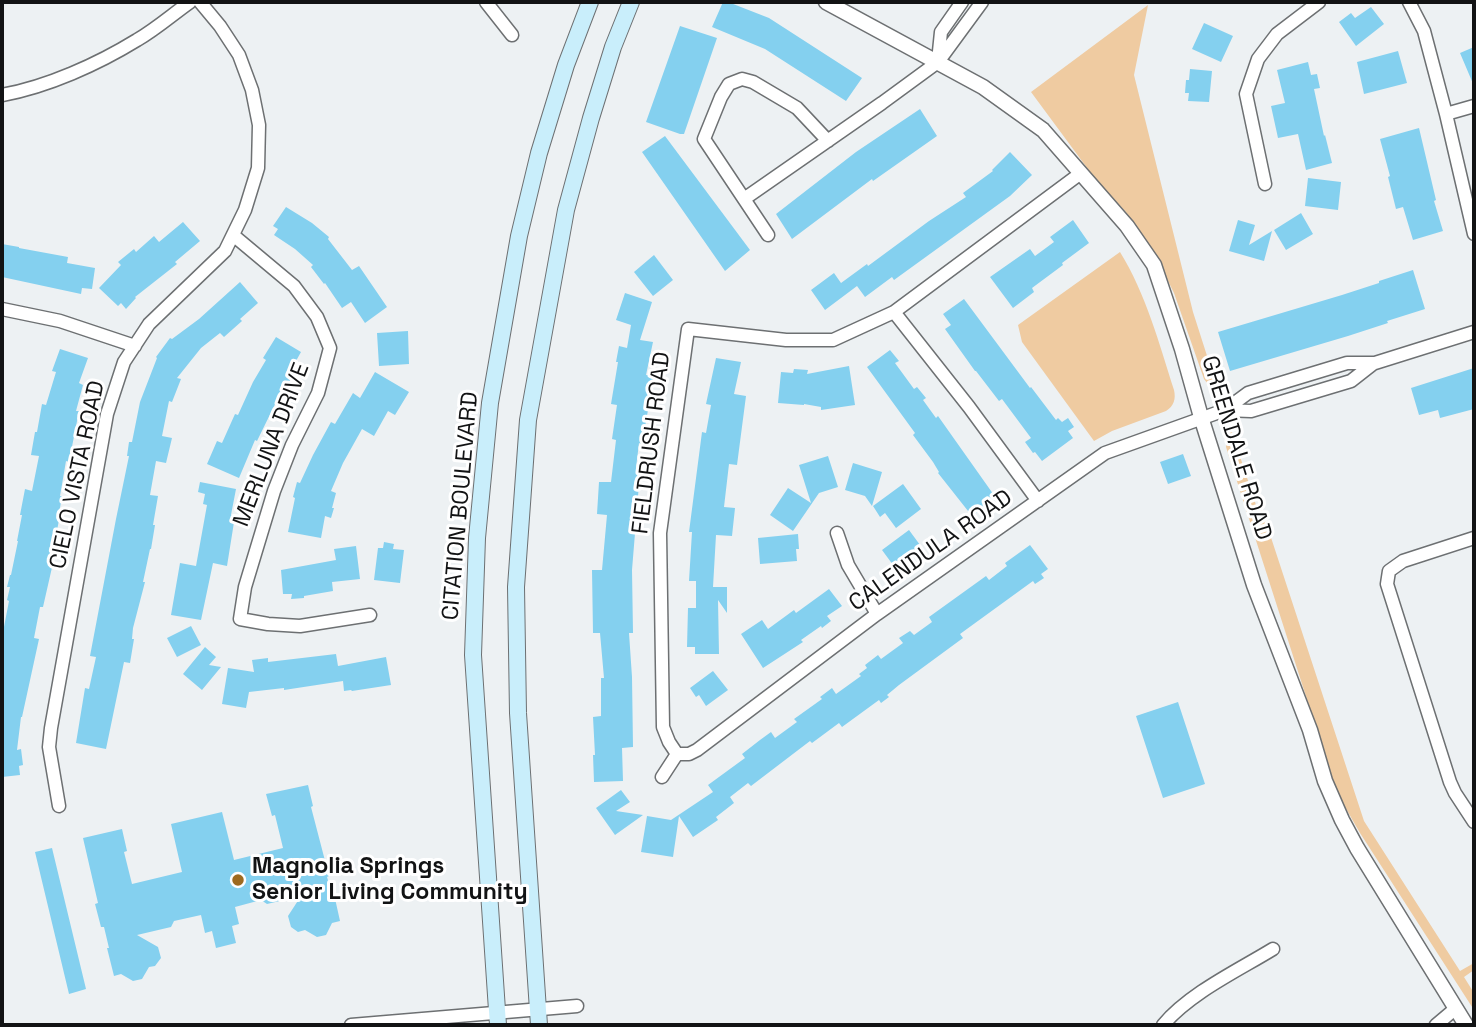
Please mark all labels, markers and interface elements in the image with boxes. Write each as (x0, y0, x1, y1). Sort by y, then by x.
street label: FIELDRUSH ROAD (627, 350, 677, 536)
street label: GREENDALE ROAD (1195, 353, 1277, 543)
street label: MERLUNA DRIVE (228, 359, 316, 531)
street label: CIELO VISTA ROAD (45, 378, 111, 572)
street label: CITATION BOULEVARD (437, 391, 485, 621)
street label: CALENDULA ROAD (844, 484, 1018, 618)
place label: Magnolia Springs Senior Living Community (252, 853, 528, 907)
marker: Magnolia Springs Senior Living Community (230, 872, 246, 888)

